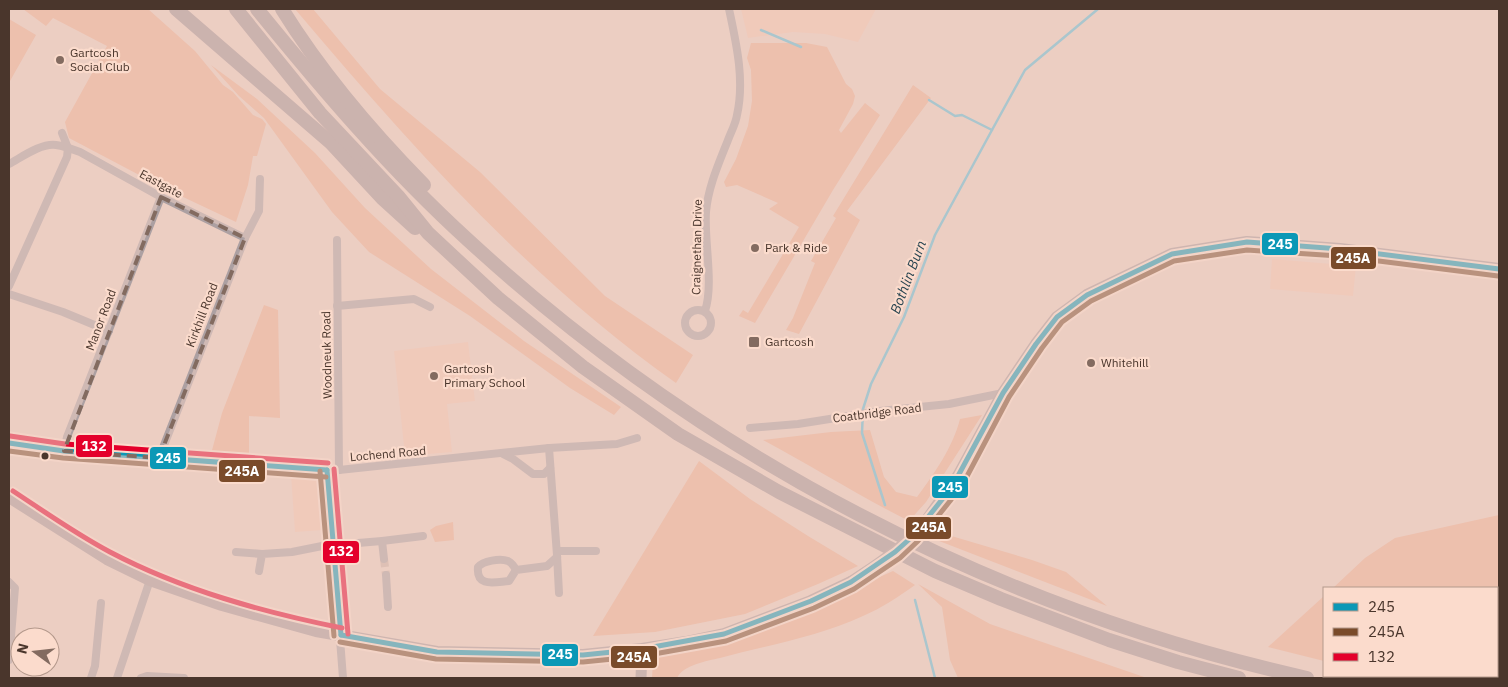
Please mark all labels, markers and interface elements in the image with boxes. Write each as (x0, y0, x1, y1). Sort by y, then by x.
place label: Gartcosh Social Club (70, 45, 130, 74)
marker: Gartcosh Social Club (54, 54, 66, 66)
street label: Eastgate (137, 166, 186, 201)
street label: Craignethan Drive (688, 199, 705, 295)
line badge: 245 (1261, 232, 1299, 256)
text: 245 (1267, 235, 1293, 253)
water label: Bothlin Burn (886, 238, 930, 316)
place label: Park & Ride (765, 240, 828, 255)
marker: Park & Ride (749, 242, 761, 254)
line badge: 245A (1330, 246, 1377, 270)
text: 245A (1336, 249, 1371, 267)
street label: Kirkhill Road (182, 280, 221, 349)
street label: Manor Road (82, 287, 119, 353)
street label: Woodneuk Road (318, 311, 335, 399)
place label: Gartcosh (765, 334, 814, 349)
marker: Gartcosh (747, 335, 761, 349)
place label: Whitehill (1101, 355, 1149, 370)
marker: Whitehill (1085, 357, 1097, 369)
place label: Gartcosh Primary School (444, 361, 525, 390)
marker: Gartcosh Primary School (428, 370, 440, 382)
street label: Coatbridge Road (832, 400, 922, 425)
line badge: 132 (75, 434, 113, 458)
text: 132 (81, 437, 107, 455)
street label: Lochend Road (349, 443, 427, 464)
line badge: 245 (149, 446, 187, 470)
text: 245 (155, 449, 181, 467)
unlabelled marker (40, 451, 50, 461)
line badge: 245A (218, 459, 266, 483)
text: 245A (225, 462, 260, 480)
line badge: 245 (931, 475, 969, 499)
text: 245 (937, 478, 963, 496)
line badge: 245A (905, 516, 952, 540)
text: 245A (912, 518, 947, 536)
line badge: 132 (322, 540, 360, 564)
text: 132 (328, 542, 354, 560)
legend (1323, 587, 1498, 677)
text: 245 (1368, 597, 1395, 616)
text: 245A (1368, 622, 1405, 641)
north arrow (10, 627, 60, 677)
text: N (12, 641, 32, 656)
line badge: 245 (541, 643, 579, 667)
text: 245 (547, 645, 573, 663)
line badge: 245A (610, 645, 658, 669)
text: 132 (1368, 647, 1395, 666)
text: 245A (617, 648, 652, 666)

